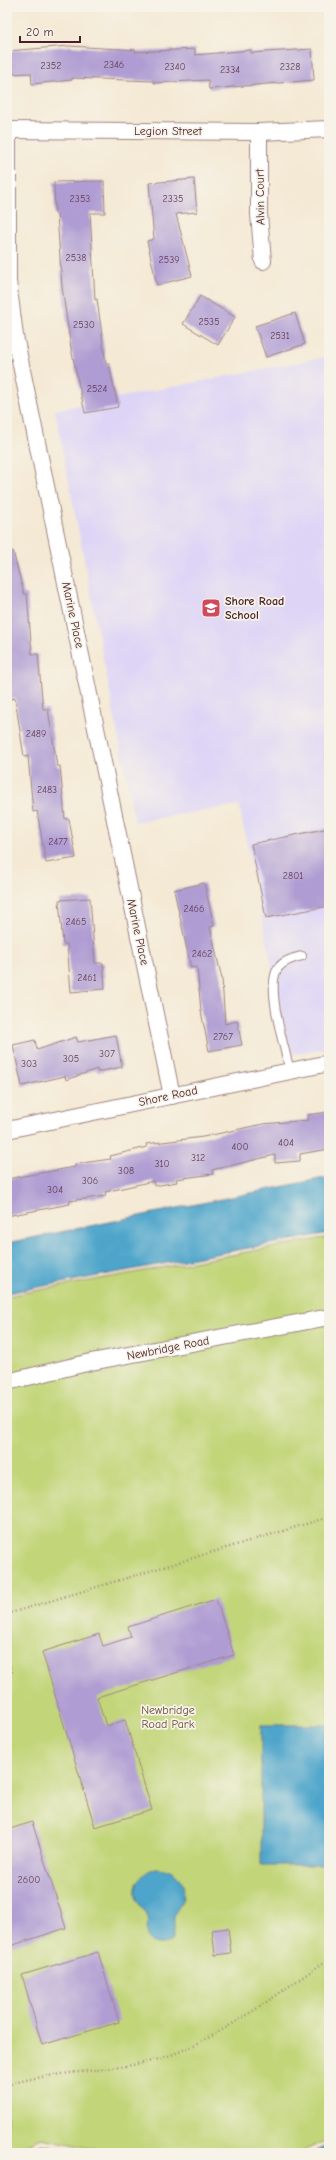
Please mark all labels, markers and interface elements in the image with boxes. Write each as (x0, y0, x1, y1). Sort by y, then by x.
scale bar (20, 18, 80, 44)
text: 20 m (26, 25, 54, 39)
house number: 2346 (104, 59, 124, 71)
house number: 2352 (41, 60, 61, 72)
house number: 2340 (164, 61, 186, 73)
house number: 2328 (280, 61, 300, 73)
house number: 2334 (220, 64, 240, 76)
street label: Legion Street (134, 124, 203, 138)
street label: Alvin Court (253, 168, 267, 225)
house number: 2353 (70, 193, 90, 205)
house number: 2335 (163, 193, 183, 205)
house number: 2538 (66, 252, 86, 264)
house number: 2539 (158, 254, 180, 266)
house number: 2535 (198, 316, 220, 328)
house number: 2530 (73, 319, 95, 331)
house number: 2531 (270, 330, 290, 342)
house number: 2524 (87, 383, 107, 395)
street label: Marine Place (59, 580, 87, 650)
place label: Shore Road School (225, 594, 284, 622)
school or university icon: Shore Road School (200, 597, 222, 619)
house number: 2489 (26, 728, 46, 740)
house number: 2483 (37, 784, 57, 796)
house number: 2477 (48, 836, 68, 848)
house number: 2801 (283, 870, 303, 882)
street label: Marine Place (124, 897, 152, 967)
house number: 2466 (184, 903, 204, 915)
house number: 2465 (66, 916, 86, 928)
house number: 2462 (192, 948, 212, 960)
house number: 2461 (77, 972, 97, 984)
house number: 2767 (213, 1031, 233, 1043)
house number: 307 (99, 1048, 115, 1060)
house number: 305 (63, 1053, 79, 1065)
house number: 303 (21, 1058, 37, 1070)
street label: Shore Road (137, 1083, 199, 1109)
house number: 404 (278, 1137, 294, 1149)
house number: 400 (231, 1141, 249, 1153)
house number: 312 (191, 1152, 205, 1164)
house number: 310 (154, 1158, 170, 1170)
house number: 308 (118, 1165, 134, 1177)
house number: 306 (82, 1175, 98, 1187)
house number: 304 (47, 1184, 63, 1196)
street label: Newbridge Road (126, 1333, 210, 1363)
park label: Newbridge Road Park (141, 1703, 195, 1731)
house number: 2600 (18, 1874, 40, 1886)

